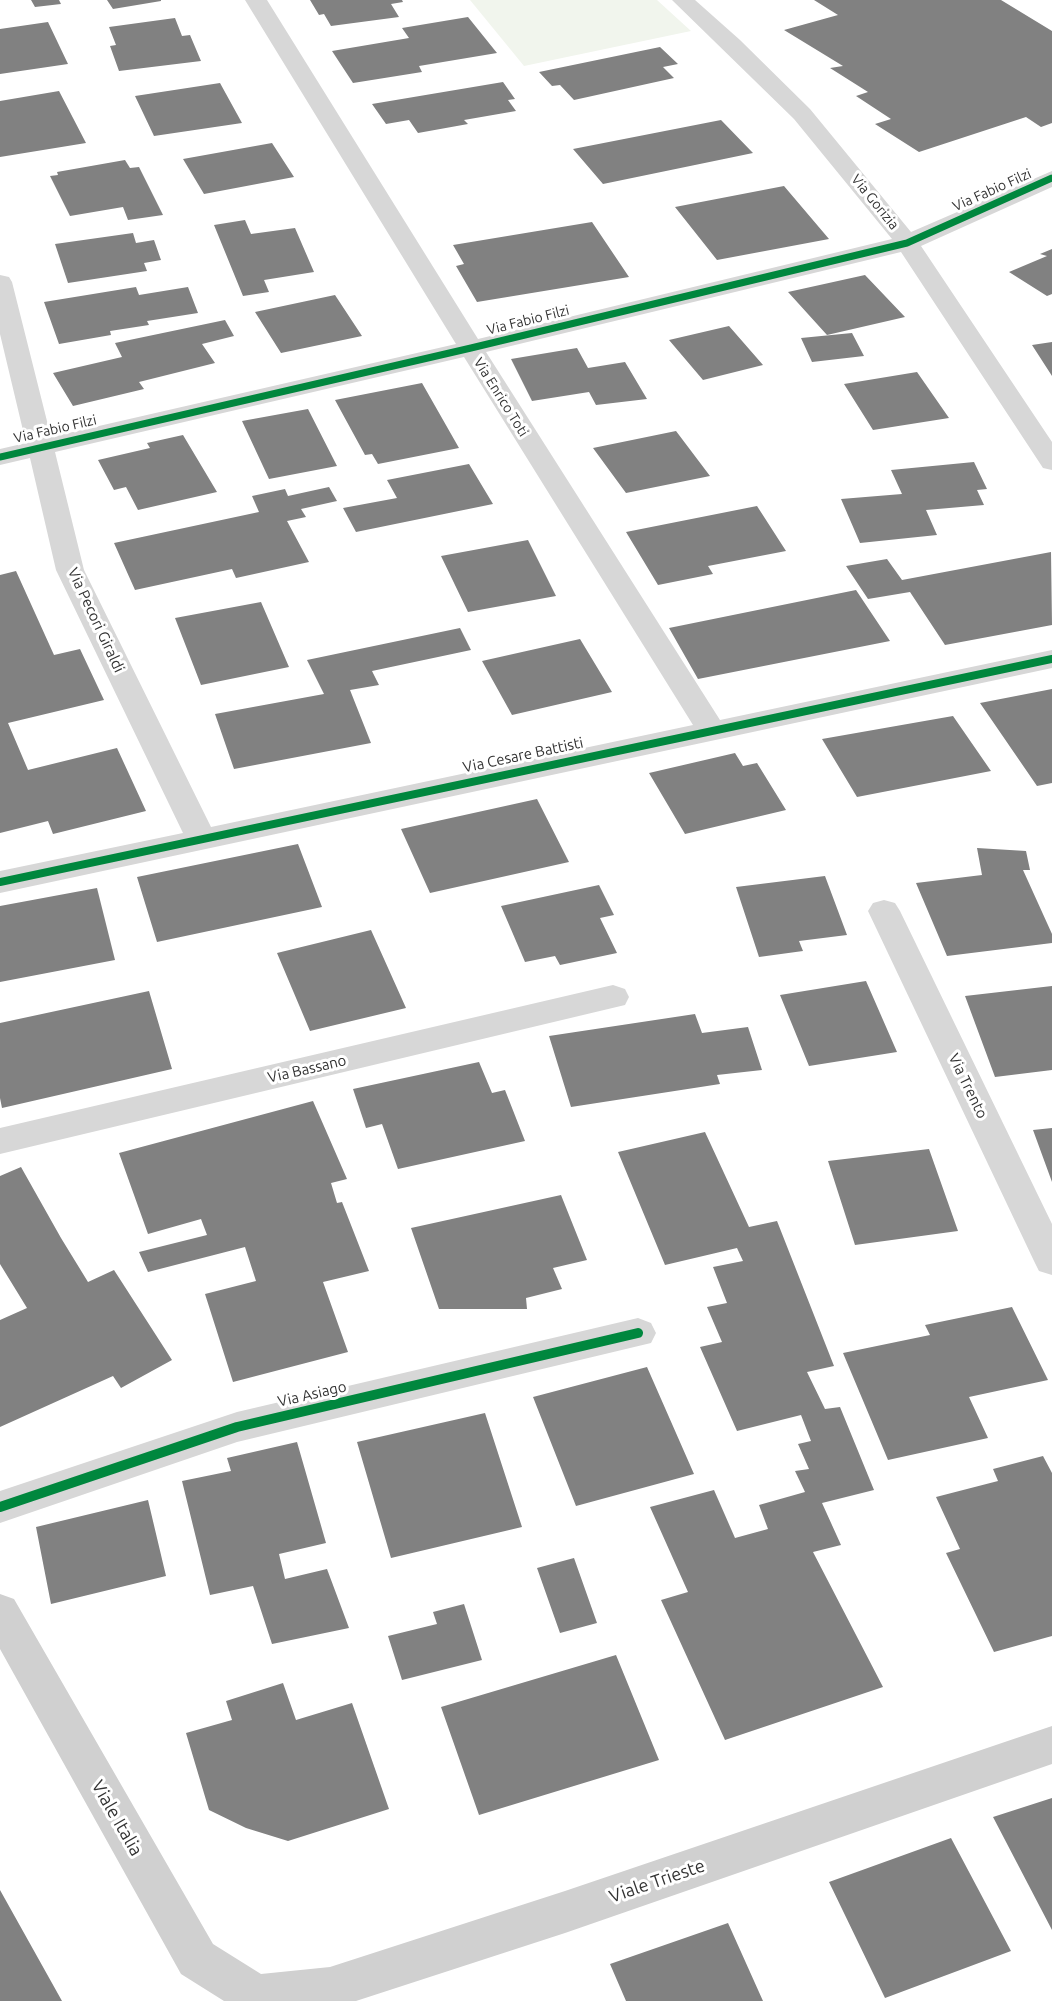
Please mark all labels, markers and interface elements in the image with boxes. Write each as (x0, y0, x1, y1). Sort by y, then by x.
street label: Via Fabio Filzi (950, 165, 1034, 215)
street label: Via Gorizia (848, 171, 902, 233)
street label: Via Fabio Filzi (485, 302, 571, 338)
street label: Via Enrico Toti (470, 354, 532, 440)
street label: Via Fabio Filzi (12, 411, 98, 447)
street label: Via Pecori Giraldi (64, 565, 128, 675)
street label: Via Cesare Battisti (461, 733, 585, 777)
street label: Via Bassano (266, 1051, 348, 1087)
street label: Via Trento (945, 1051, 991, 1121)
street label: Via Asiago (276, 1377, 348, 1411)
street label: Viale Italia (87, 1776, 147, 1860)
street label: Viale Trieste (606, 1855, 708, 1907)

